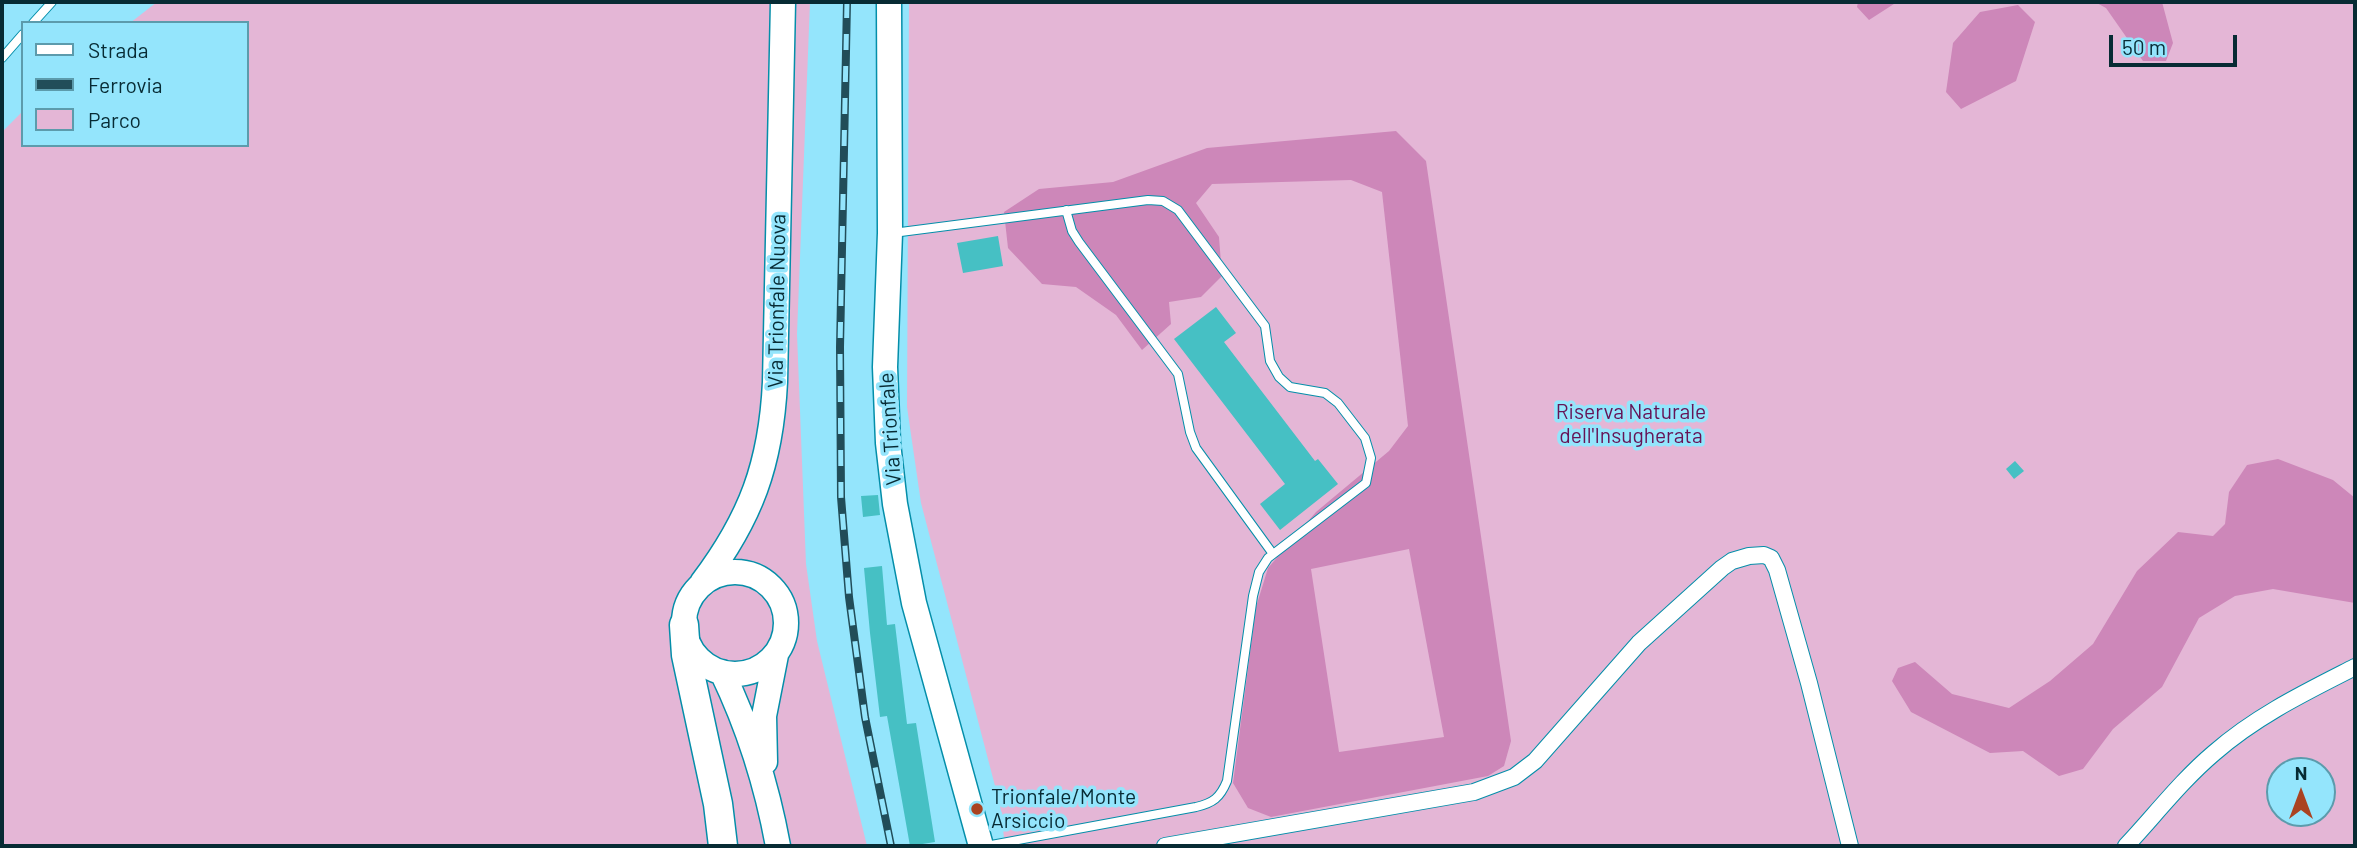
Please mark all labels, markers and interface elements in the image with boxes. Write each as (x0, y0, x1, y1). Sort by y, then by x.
legend (21, 21, 248, 147)
scale bar (2112, 21, 2240, 65)
text: 50 m (2122, 34, 2166, 59)
text: Strada (88, 37, 148, 62)
text: Ferrovia (88, 72, 163, 97)
text: Parco (88, 107, 141, 132)
street label: Via Trionfale Nuova (763, 214, 791, 388)
street label: Via Trionfale (873, 372, 907, 486)
park label: Riserva Naturale dell'Insugherata (1556, 399, 1706, 449)
north arrow (2266, 757, 2336, 827)
text: N (2295, 761, 2307, 784)
place label: Trionfale/Monte Arsiccio (991, 784, 1136, 834)
marker: Trionfale/Monte Arsiccio (969, 801, 985, 817)

